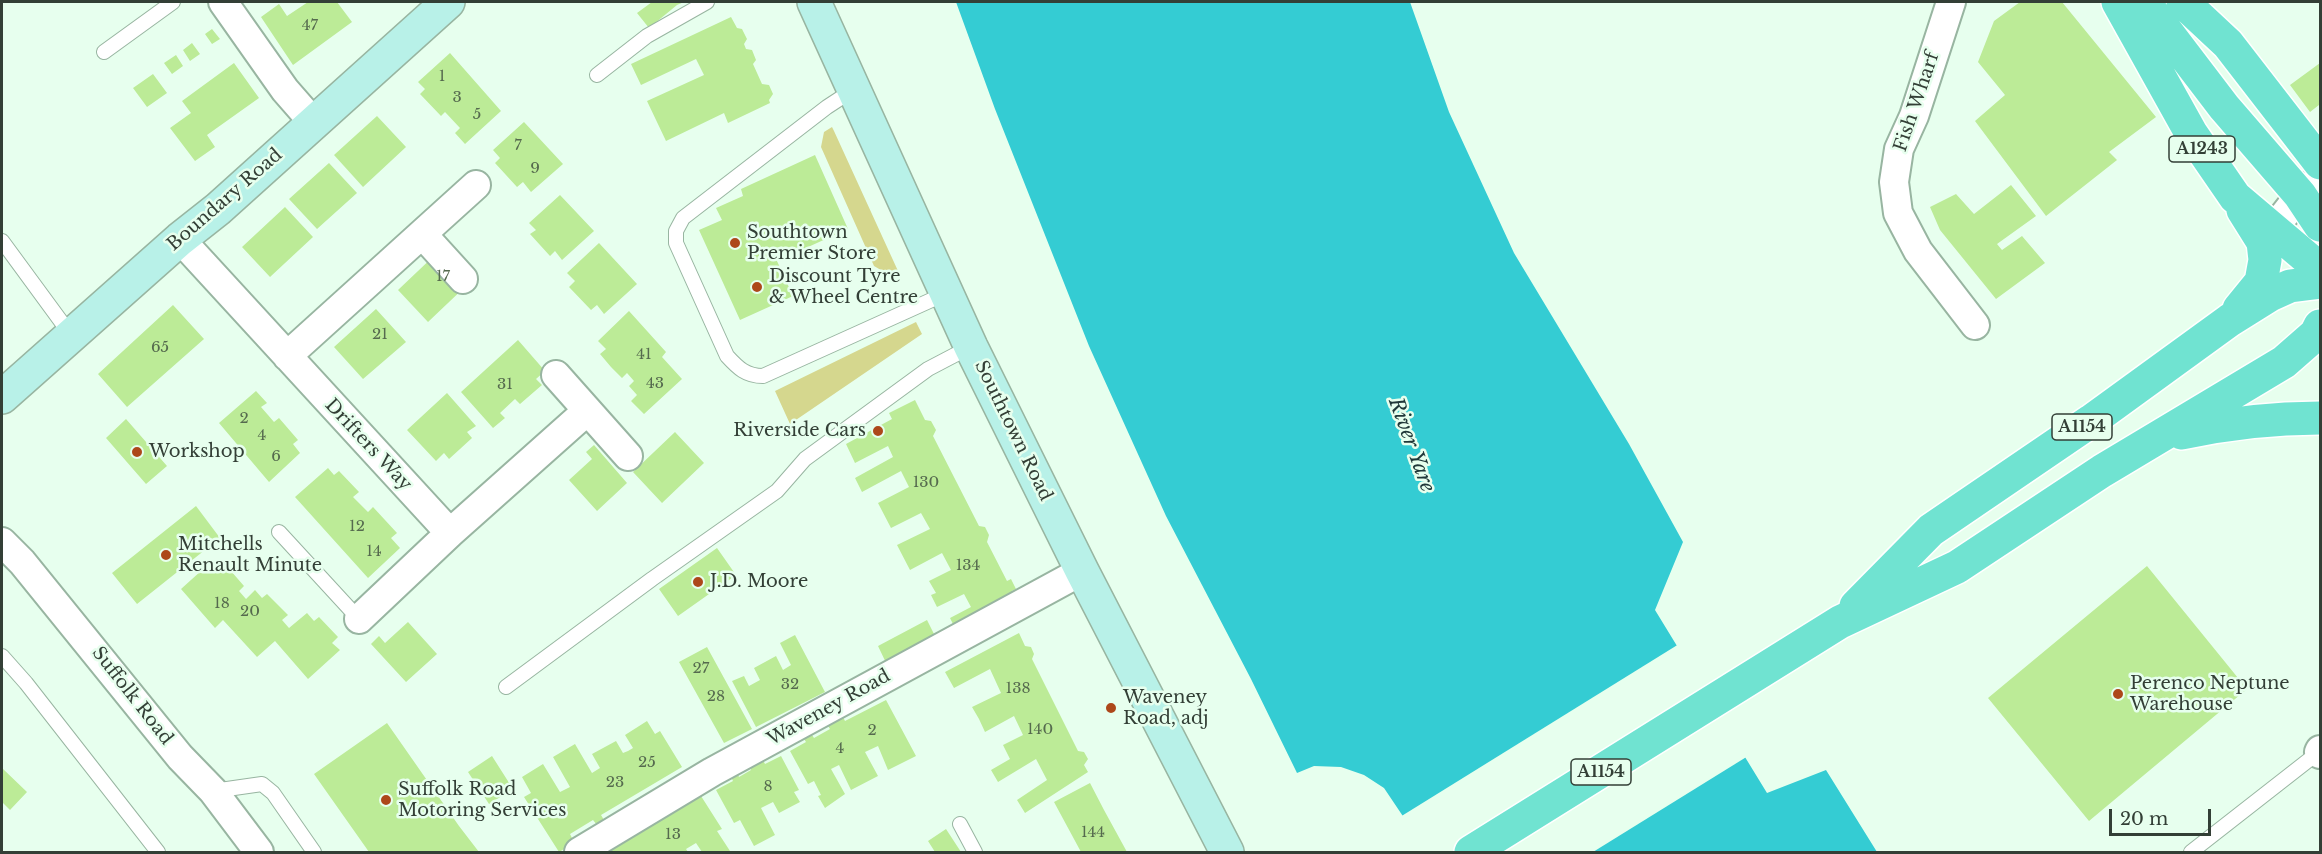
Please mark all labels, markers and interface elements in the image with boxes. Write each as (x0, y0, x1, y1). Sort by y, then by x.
house number: 47 (302, 17, 318, 35)
street label: Fish Wharf (1890, 49, 1944, 155)
house number: 1 (439, 68, 445, 86)
house number: 3 (452, 89, 462, 107)
house number: 5 (473, 106, 481, 124)
road number: A1243 (2169, 136, 2235, 162)
house number: 7 (514, 137, 522, 155)
street label: Boundary Road (163, 144, 287, 256)
house number: 9 (530, 160, 540, 178)
place label: Southtown Premier Store (747, 222, 876, 264)
marker: Southtown Premier Store (728, 236, 742, 250)
place label: Discount Tyre & Wheel Centre (769, 266, 918, 308)
house number: 17 (436, 268, 450, 286)
marker: Discount Tyre & Wheel Centre (750, 280, 764, 294)
house number: 21 (372, 326, 388, 344)
house number: 65 (151, 339, 169, 357)
house number: 41 (636, 346, 652, 364)
street label: Southtown Road (970, 357, 1056, 505)
house number: 43 (646, 375, 664, 393)
house number: 31 (497, 376, 513, 394)
street label: Drifters Way (320, 395, 416, 495)
water label: River Yare (1383, 395, 1439, 495)
house number: 2 (239, 410, 249, 428)
road number: A1154 (2052, 414, 2112, 440)
place label: Riverside Cars (733, 420, 866, 442)
marker: Riverside Cars (871, 424, 885, 438)
house number: 4 (258, 427, 266, 445)
place label: Workshop (149, 441, 245, 463)
marker: Workshop (130, 445, 144, 459)
house number: 6 (271, 448, 281, 466)
house number: 130 (913, 474, 939, 492)
house number: 12 (349, 518, 365, 536)
place label: Mitchells Renault Minute (178, 534, 322, 576)
house number: 14 (366, 543, 382, 561)
marker: Mitchells Renault Minute (159, 548, 173, 562)
house number: 134 (956, 557, 980, 575)
place label: J.D. Moore (710, 571, 808, 593)
marker: J.D. Moore (691, 575, 705, 589)
house number: 18 (214, 595, 230, 613)
house number: 20 (240, 603, 260, 621)
street label: Suffolk Road (87, 643, 177, 749)
house number: 27 (693, 660, 709, 678)
street label: Waveney Road (764, 665, 894, 751)
place label: Perenco Neptune Warehouse (2130, 673, 2290, 716)
house number: 32 (781, 676, 799, 694)
house number: 138 (1005, 680, 1031, 698)
place label: Waveney Road, adj (1123, 687, 1209, 730)
marker: Perenco Neptune Warehouse (2111, 687, 2125, 701)
house number: 28 (707, 688, 725, 706)
marker: Waveney Road, adj (1104, 701, 1118, 715)
house number: 140 (1027, 721, 1053, 739)
house number: 2 (867, 722, 877, 740)
house number: 4 (836, 740, 844, 758)
house number: 25 (638, 754, 656, 772)
road number: A1154 (1571, 759, 1631, 785)
house number: 23 (606, 774, 624, 792)
house number: 8 (763, 778, 773, 796)
place label: Suffolk Road Motoring Services (398, 779, 566, 822)
marker: Suffolk Road Motoring Services (379, 793, 393, 807)
scale bar (2112, 797, 2214, 835)
text: 20 m (2120, 808, 2168, 830)
house number: 144 (1081, 824, 1105, 842)
house number: 13 (665, 826, 681, 844)

